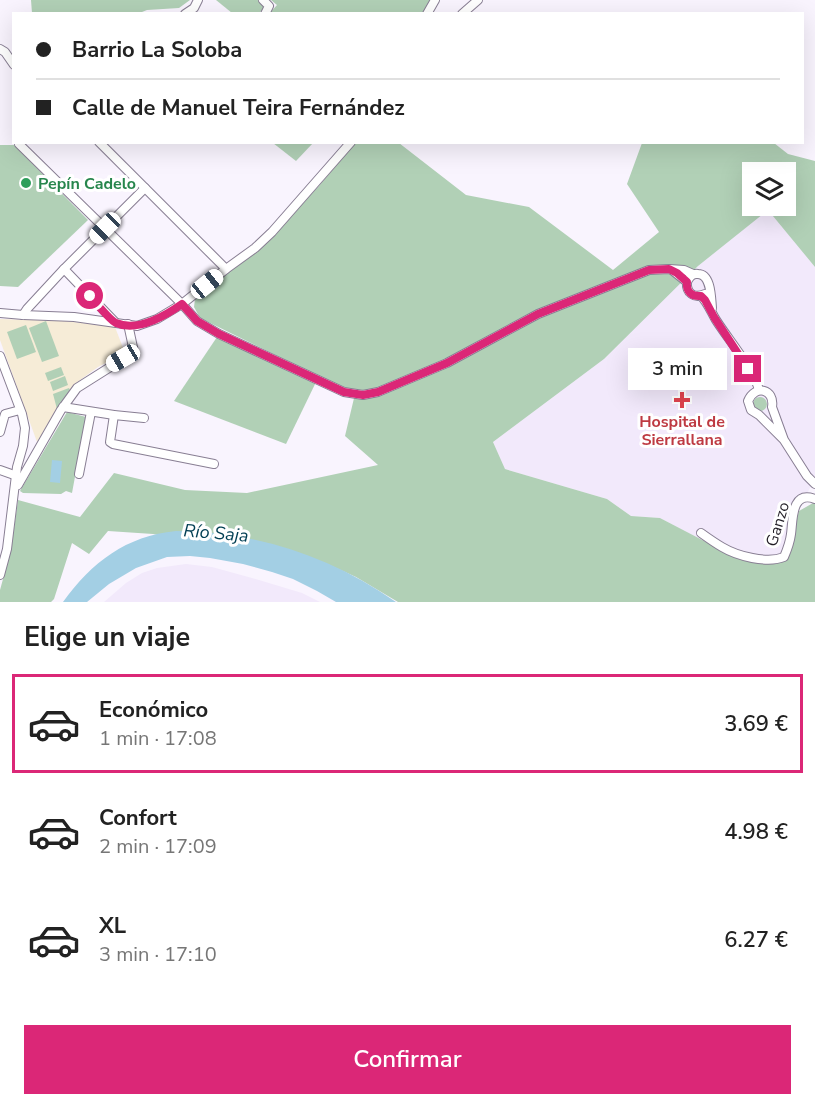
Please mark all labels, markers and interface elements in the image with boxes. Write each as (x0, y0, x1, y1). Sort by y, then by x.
text: Barrio La Soloba (72, 35, 242, 65)
text: Calle de Manuel Teira Fernández (72, 93, 405, 123)
map controls (742, 162, 796, 216)
button: layers (742, 162, 796, 216)
place label: Pepín Cadelo (38, 173, 136, 195)
marker: Pepín Cadelo (19, 176, 33, 190)
car (86, 209, 124, 247)
car (187, 266, 227, 302)
route start (76, 282, 103, 309)
car (103, 341, 143, 375)
callout: 3 min (628, 348, 727, 390)
text: 3 min (652, 355, 703, 382)
route end (734, 355, 761, 382)
marker: Hospital de Sierrallana (673, 391, 691, 409)
place label: Hospital de Sierrallana (639, 411, 725, 451)
street label: Ganzo (761, 499, 795, 549)
water label: Río Saja (182, 518, 250, 548)
text: Elige un viaje (24, 619, 190, 656)
text: Económico (99, 695, 208, 725)
icon: car (27, 697, 81, 751)
text: 3.69 € (724, 709, 788, 739)
text: 1 min · 17:08 (99, 725, 217, 752)
text: Confort (99, 803, 177, 833)
icon: car (27, 805, 81, 859)
text: 4.98 € (724, 817, 788, 847)
text: 2 min · 17:09 (99, 833, 217, 860)
text: XL (99, 911, 126, 941)
icon: car (27, 913, 81, 967)
text: 6.27 € (724, 925, 788, 955)
text: 3 min · 17:10 (99, 941, 217, 968)
button: Confirmar (24, 1025, 791, 1094)

